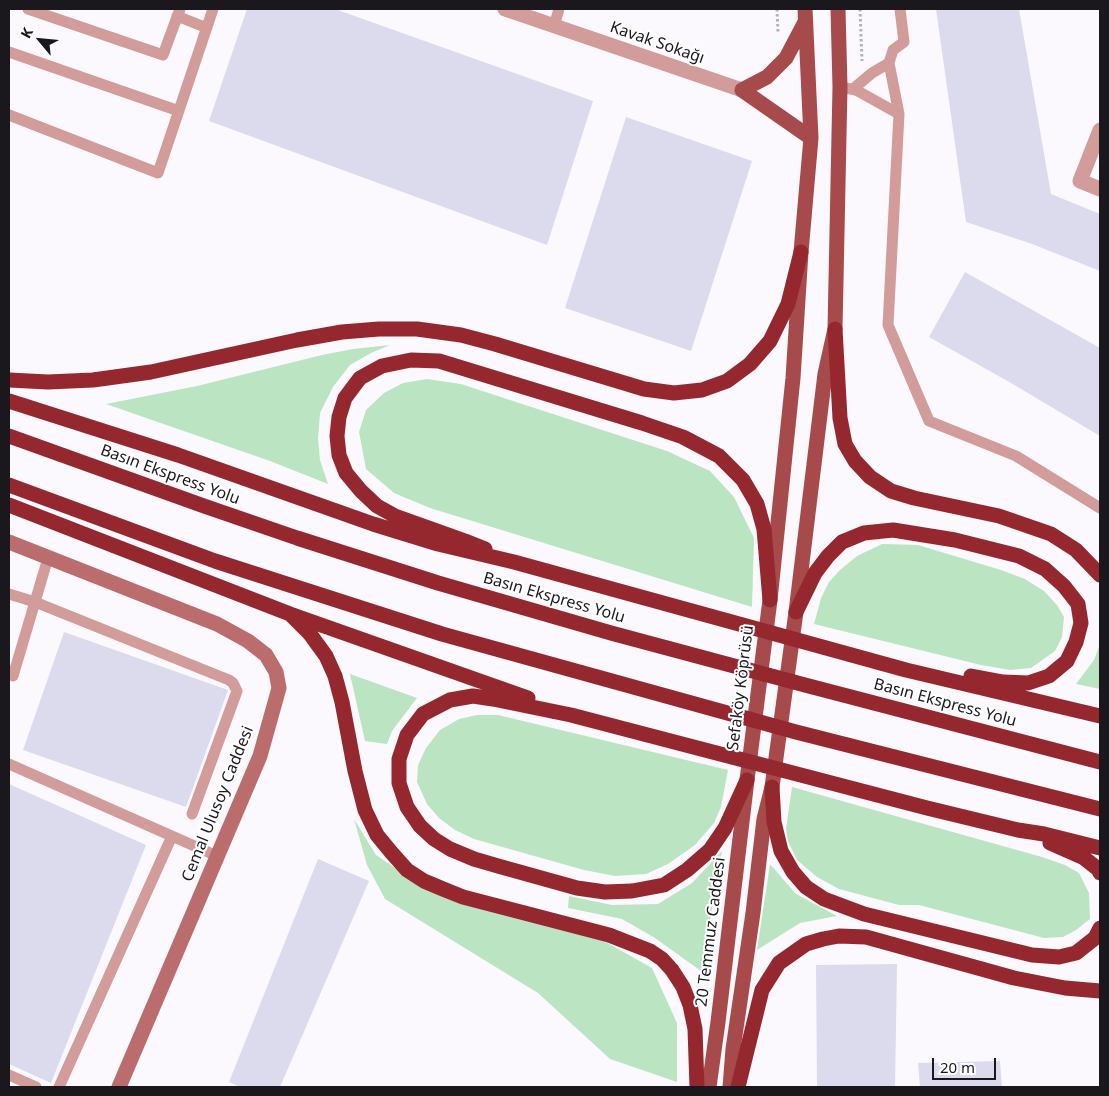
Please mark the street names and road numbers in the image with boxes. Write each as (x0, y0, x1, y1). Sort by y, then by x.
street label: Kavak Sokağı (607, 18, 707, 68)
street label: Basın Ekspress Yolu (98, 441, 242, 509)
street label: Basın Ekspress Yolu (481, 569, 627, 627)
street label: Sefaköy Köprüsü (724, 624, 758, 752)
street label: Basın Ekspress Yolu (872, 675, 1018, 731)
street label: Cemal Ulusoy Caddesi (178, 723, 258, 885)
street label: 20 Temmuz Caddesi (692, 856, 730, 1008)

